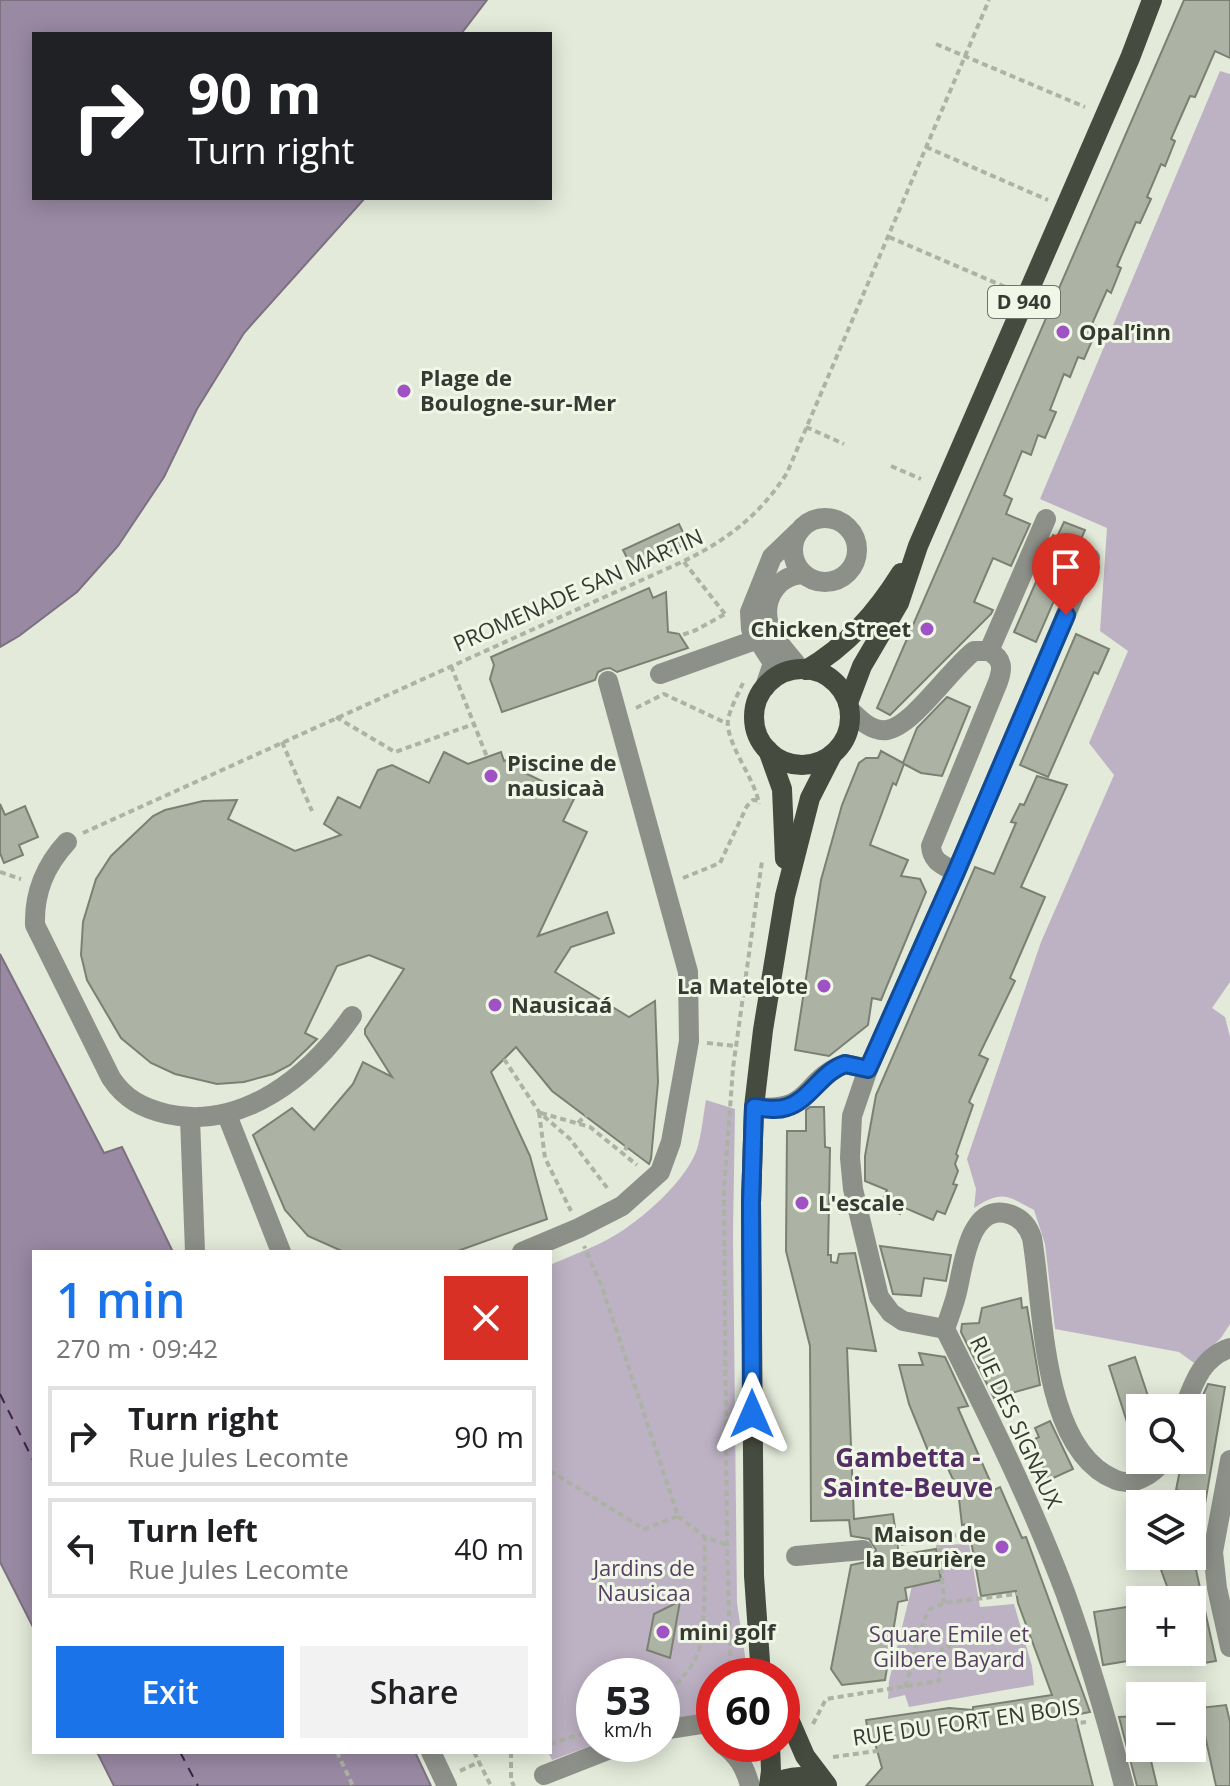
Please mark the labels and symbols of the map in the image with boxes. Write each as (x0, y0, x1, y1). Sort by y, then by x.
road number: D 940 (988, 286, 1060, 318)
place label: Opal’inn (1079, 316, 1171, 346)
marker: Opal’inn (1054, 323, 1072, 341)
place label: Plage de Boulogne-sur-Mer (420, 362, 616, 417)
marker: Plage de Boulogne-sur-Mer (395, 382, 413, 400)
street label: PROMENADE SAN MARTIN (448, 520, 707, 658)
pin (1032, 533, 1100, 615)
place label: Chicken Street (750, 613, 911, 643)
marker: Chicken Street (918, 620, 936, 638)
place label: Piscine de nausicaà (507, 747, 617, 802)
marker: Piscine de nausicaà (482, 767, 500, 785)
place label: La Matelote (677, 970, 808, 1000)
marker: La Matelote (815, 977, 833, 995)
place label: Nausicaá (511, 989, 612, 1019)
marker: Nausicaá (486, 996, 504, 1014)
place label: L'escale (818, 1187, 905, 1217)
marker: L'escale (793, 1194, 811, 1212)
street label: RUE DES SIGNAUX (964, 1331, 1070, 1513)
position arrow (710, 1372, 794, 1456)
district label: Gambetta - Sainte-Beuve (823, 1439, 993, 1505)
place label: Maison de la Beurière (865, 1518, 986, 1573)
marker: Maison de la Beurière (993, 1538, 1011, 1556)
park label: Jardins de Nausicaa (591, 1552, 695, 1607)
place label: mini golf (679, 1616, 777, 1646)
park label: Square Emile et Gilbere Bayard (869, 1618, 1029, 1673)
marker: mini golf (654, 1623, 672, 1641)
speed limit sign: 60 (696, 1658, 800, 1762)
street label: RUE DU FORT EN BOIS (850, 1690, 1081, 1752)

